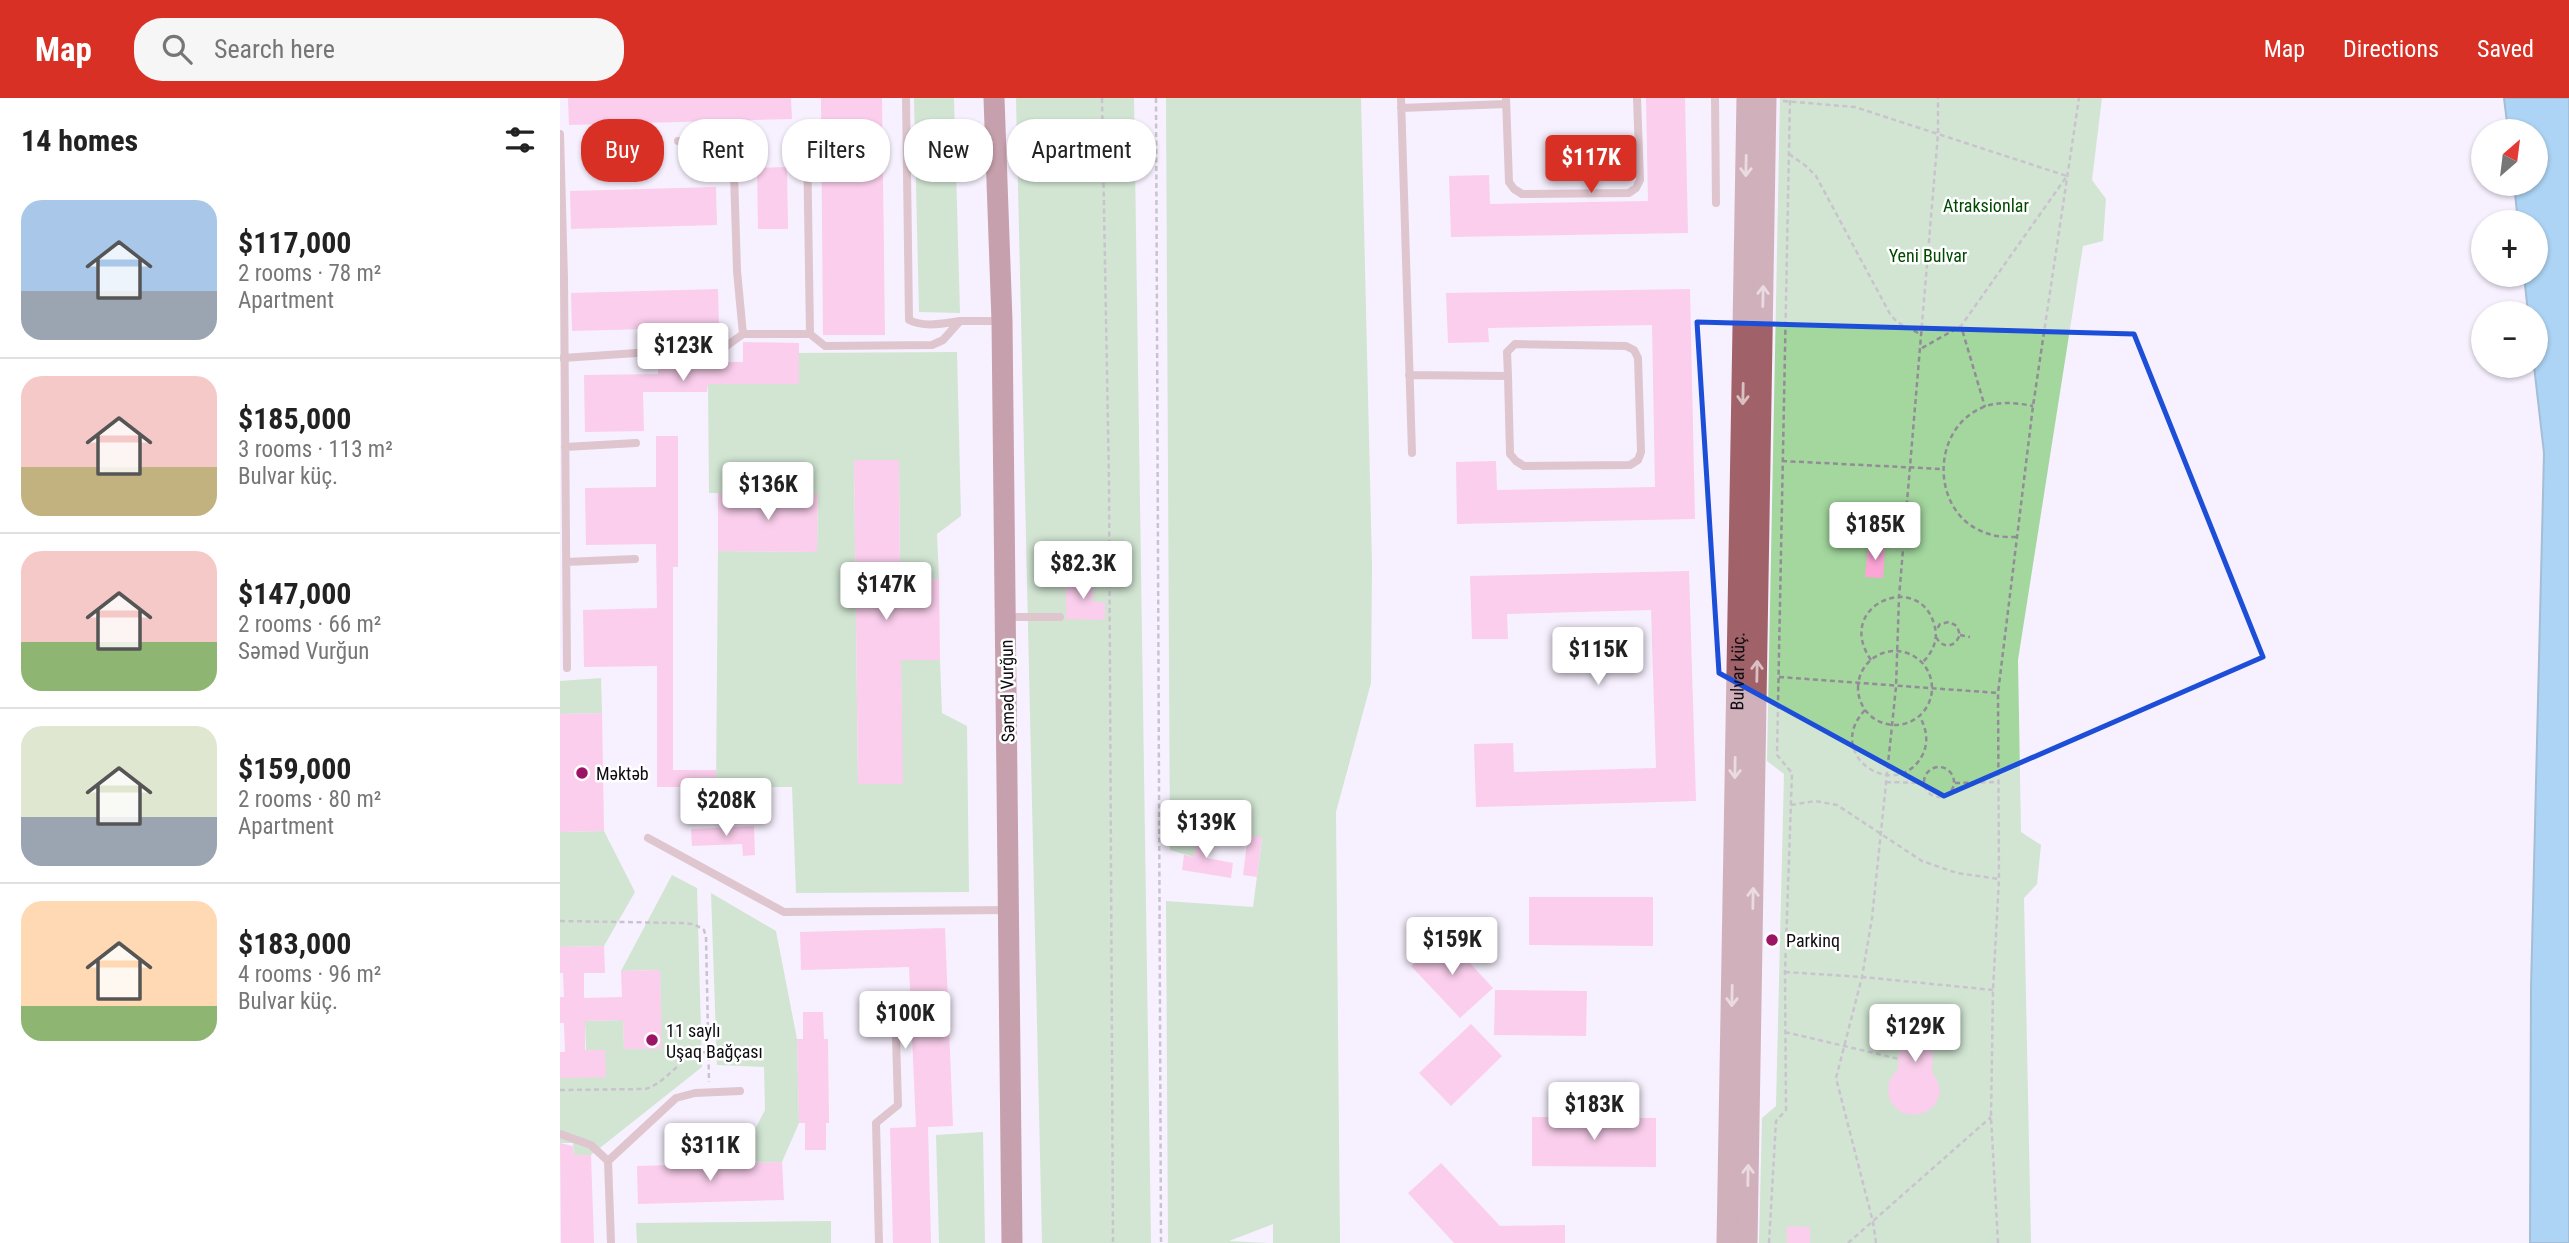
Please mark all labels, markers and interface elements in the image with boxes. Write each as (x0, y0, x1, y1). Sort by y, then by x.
search box (134, 18, 624, 81)
text: Map (35, 30, 92, 69)
icon: search (158, 30, 196, 68)
text: Search here (214, 34, 335, 64)
text: Map (2264, 35, 2305, 63)
text: Directions (2343, 35, 2439, 63)
text: Saved (2477, 35, 2534, 63)
chip: Buy (581, 119, 664, 182)
chip: Rent (678, 119, 768, 182)
chip: Filters (782, 119, 890, 182)
chip: New (904, 119, 993, 182)
chip: Apartment (1007, 119, 1156, 182)
north arrow (2471, 119, 2548, 196)
map controls (2471, 119, 2548, 378)
icon: filters (501, 121, 539, 159)
text: 14 homes (21, 123, 138, 158)
pin: $117K (1542, 136, 1640, 195)
text: $117K (1561, 144, 1621, 171)
one-way arrow (1739, 154, 1753, 177)
park label: Atraksionlar (1943, 195, 2029, 216)
button: + (2471, 210, 2548, 287)
text: $117,000 (238, 225, 351, 260)
icon: home (77, 228, 161, 312)
park label: Yeni Bulvar (1889, 245, 1968, 266)
text: 2 rooms · 78 m² (238, 260, 381, 287)
one-way arrow (1756, 285, 1770, 308)
text: Apartment (238, 287, 334, 314)
button: − (2471, 301, 2548, 378)
pin: $123K (634, 324, 732, 383)
text: $123K (653, 332, 713, 359)
one-way arrow (1736, 382, 1750, 405)
text: $185,000 (238, 401, 351, 436)
icon: home (77, 404, 161, 488)
text: 3 rooms · 113 m² (238, 436, 393, 463)
pin: $136K (719, 462, 817, 522)
text: Bulvar küç. (238, 463, 338, 490)
text: $136K (738, 471, 798, 498)
pin: $185K (1826, 503, 1924, 562)
text: $185K (1845, 511, 1905, 538)
pin: $82.3K (1026, 542, 1140, 601)
text: $82.3K (1050, 550, 1116, 577)
pin: $147K (837, 562, 935, 622)
text: $147K (856, 571, 916, 598)
text: $147,000 (238, 576, 351, 611)
icon: home (77, 579, 161, 663)
text: 2 rooms · 66 m² (238, 611, 381, 638)
pin: $115K (1549, 628, 1647, 687)
street label: Bulvar küç. (1726, 632, 1748, 710)
text: $115K (1568, 636, 1628, 663)
text: Səməd Vurğun (238, 638, 369, 665)
street label: Səməd Vurğun (996, 639, 1018, 743)
one-way arrow (1750, 660, 1764, 683)
text: $159,000 (238, 751, 351, 786)
icon: home (77, 754, 161, 838)
one-way arrow (1728, 756, 1742, 779)
place label: Məktəb (596, 763, 649, 784)
marker: Məktəb (574, 765, 590, 781)
pin: $208K (677, 778, 775, 838)
text: 2 rooms · 80 m² (238, 786, 381, 813)
text: $208K (696, 787, 756, 814)
pin: $139K (1157, 800, 1255, 860)
text: $139K (1176, 809, 1236, 836)
text: Apartment (238, 813, 334, 840)
one-way arrow (1746, 887, 1760, 910)
pin: $159K (1403, 918, 1501, 977)
text: $183,000 (238, 926, 351, 961)
text: $159K (1422, 926, 1482, 953)
icon: home (77, 929, 161, 1013)
place label: Parkinq (1786, 930, 1840, 951)
marker: Parkinq (1764, 932, 1780, 948)
text: 4 rooms · 96 m² (238, 961, 381, 988)
one-way arrow (1725, 984, 1739, 1007)
text: Bulvar küç. (238, 988, 338, 1015)
pin: $100K (856, 992, 954, 1051)
text: $100K (875, 1000, 935, 1027)
pin: $129K (1866, 1004, 1964, 1064)
text: $129K (1885, 1013, 1945, 1040)
place label: 11 saylı Uşaq Bağçası (666, 1020, 763, 1062)
marker: 11 saylı Uşaq Bağçası (644, 1032, 660, 1048)
pin: $183K (1545, 1082, 1643, 1142)
text: $183K (1564, 1091, 1624, 1118)
pin: $311K (661, 1124, 759, 1183)
text: $311K (680, 1132, 740, 1159)
one-way arrow (1742, 1164, 1755, 1187)

